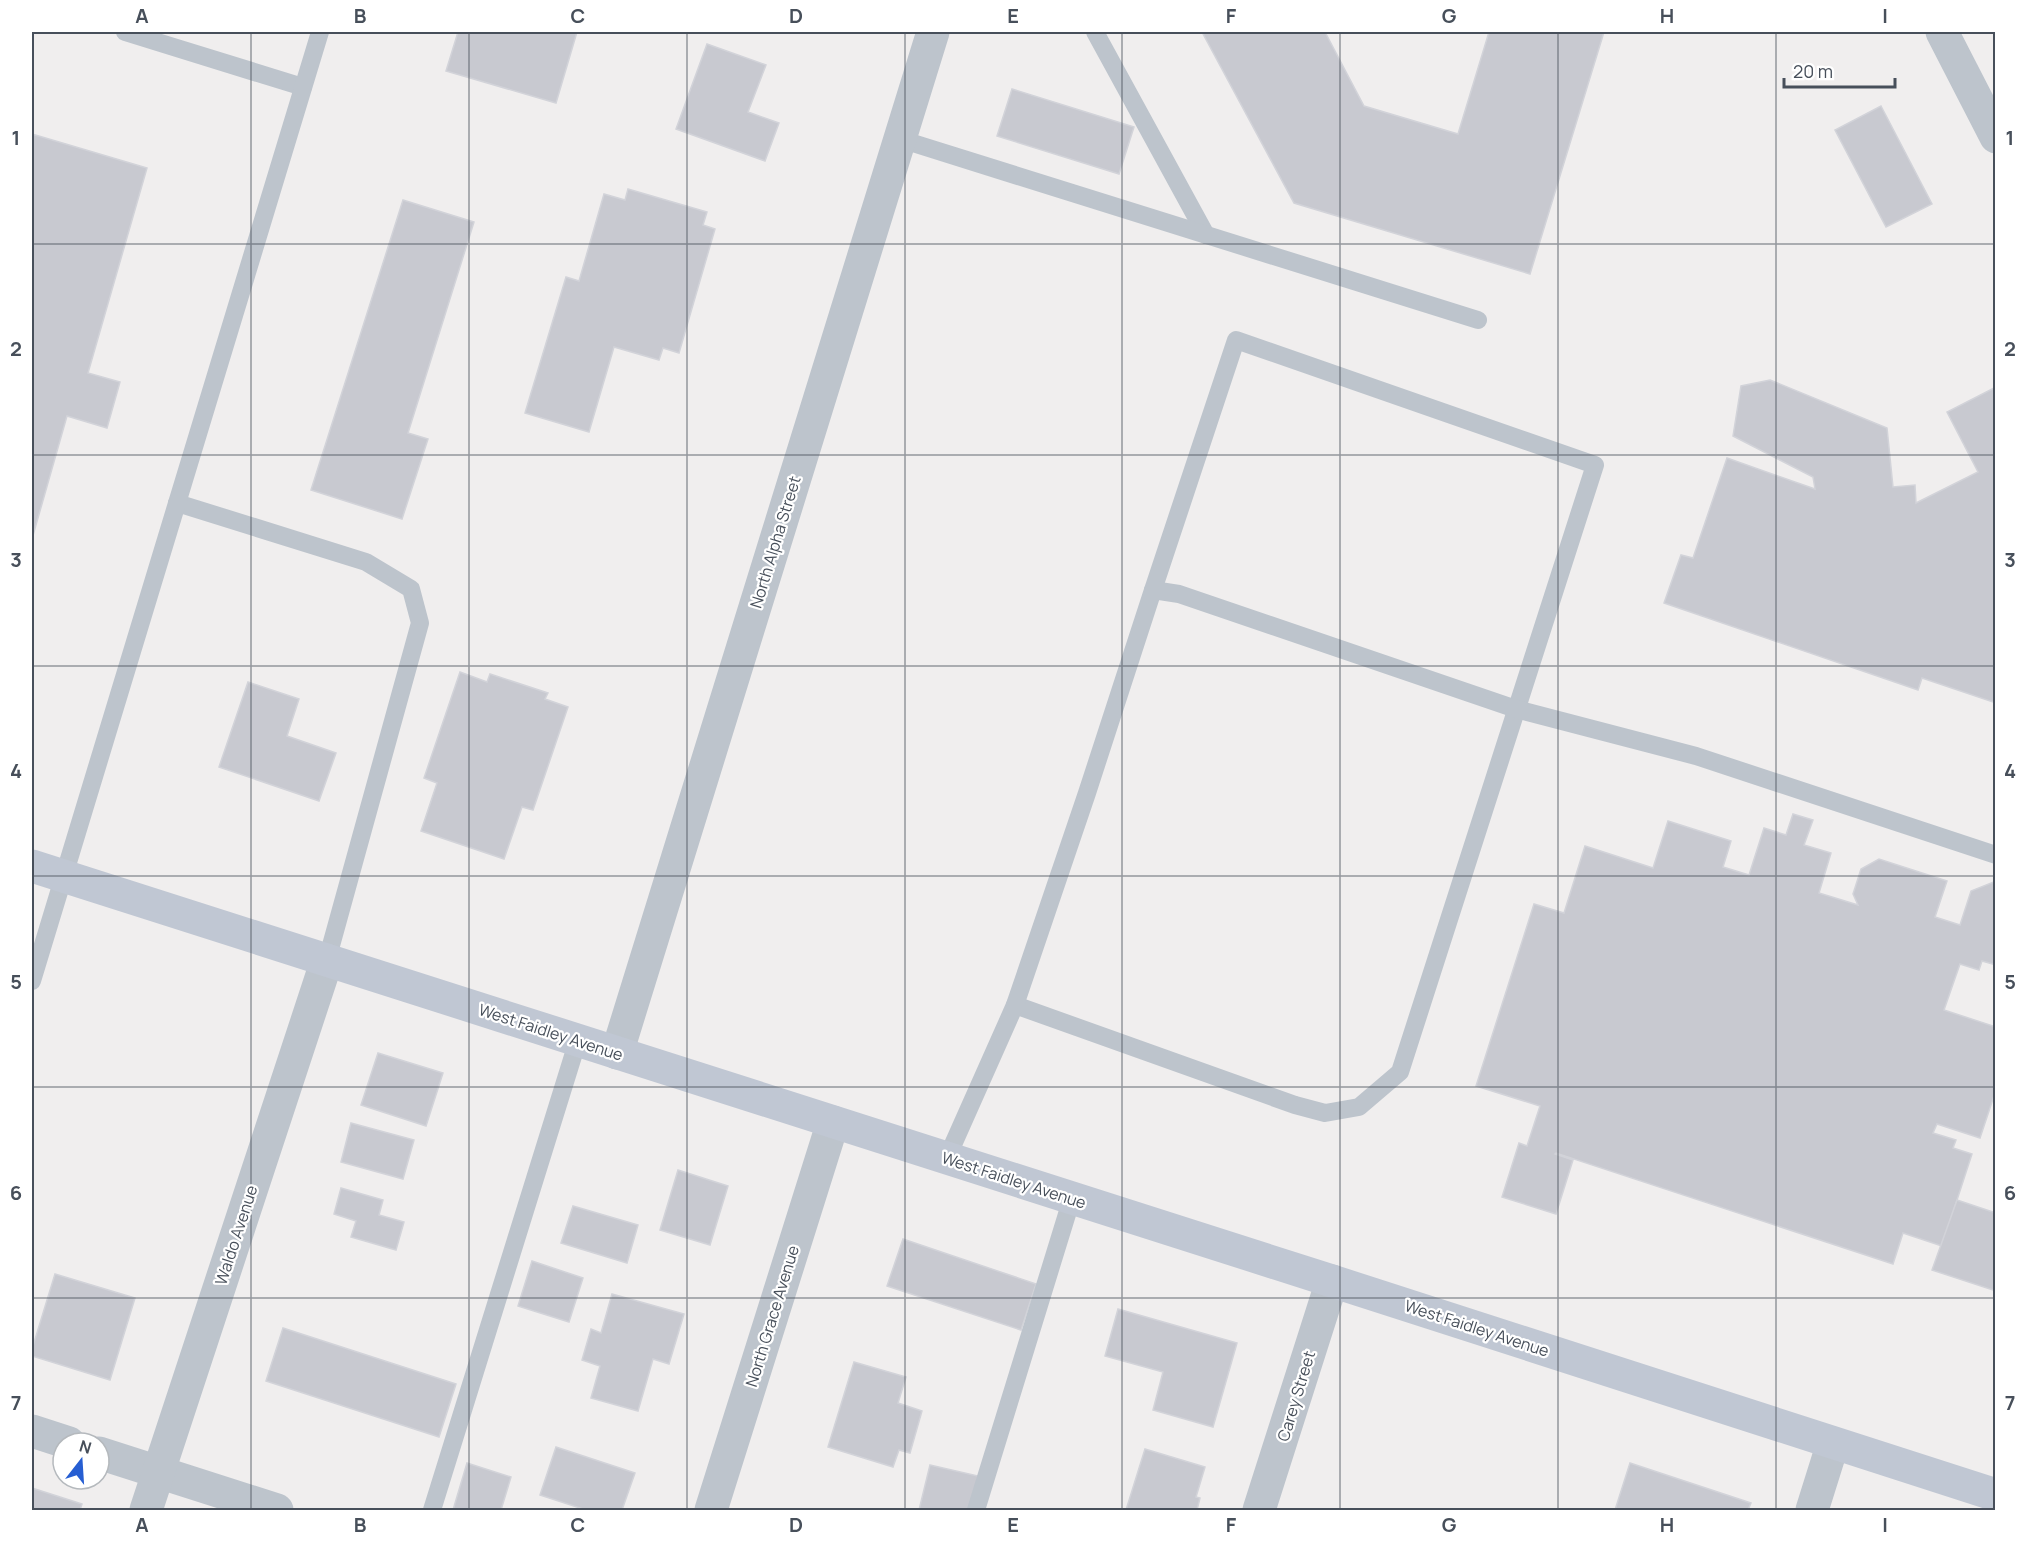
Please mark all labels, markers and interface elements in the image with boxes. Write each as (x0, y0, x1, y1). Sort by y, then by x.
text: A (135, 2, 149, 29)
text: B (354, 2, 367, 29)
text: C (571, 2, 585, 29)
text: D (789, 2, 803, 29)
text: E (1007, 2, 1019, 29)
text: F (1226, 2, 1237, 29)
text: G (1442, 2, 1457, 29)
text: H (1660, 2, 1674, 29)
text: I (1882, 2, 1888, 29)
scale bar (1784, 51, 1895, 89)
text: 20 m (1793, 59, 1833, 83)
text: 1 (12, 124, 20, 151)
text: 1 (2006, 124, 2014, 151)
text: 2 (10, 335, 22, 362)
text: 2 (2004, 335, 2016, 362)
street label: North Alpha Street (744, 473, 806, 611)
text: 3 (10, 546, 22, 573)
text: 3 (2004, 546, 2016, 573)
text: 4 (10, 757, 22, 784)
text: 4 (2004, 757, 2016, 784)
text: 5 (10, 968, 22, 995)
text: 5 (2004, 968, 2016, 995)
street label: West Faidley Avenue (476, 998, 626, 1066)
street label: West Faidley Avenue (939, 1146, 1089, 1214)
text: 6 (10, 1179, 22, 1206)
text: 6 (2004, 1179, 2016, 1206)
street label: Waldo Avenue (210, 1182, 262, 1288)
street label: North Grace Avenue (740, 1243, 804, 1389)
street label: West Faidley Avenue (1402, 1294, 1552, 1362)
street label: Carey Street (1272, 1348, 1320, 1444)
text: 7 (11, 1389, 21, 1416)
text: 7 (2005, 1389, 2015, 1416)
north arrow (51, 1431, 111, 1491)
text: N (77, 1434, 94, 1459)
text: A (135, 1511, 149, 1538)
text: B (354, 1511, 367, 1538)
text: C (571, 1511, 585, 1538)
text: D (789, 1511, 803, 1538)
text: E (1007, 1511, 1019, 1538)
text: F (1226, 1511, 1237, 1538)
text: G (1442, 1511, 1457, 1538)
text: H (1660, 1511, 1674, 1538)
text: I (1882, 1511, 1888, 1538)

